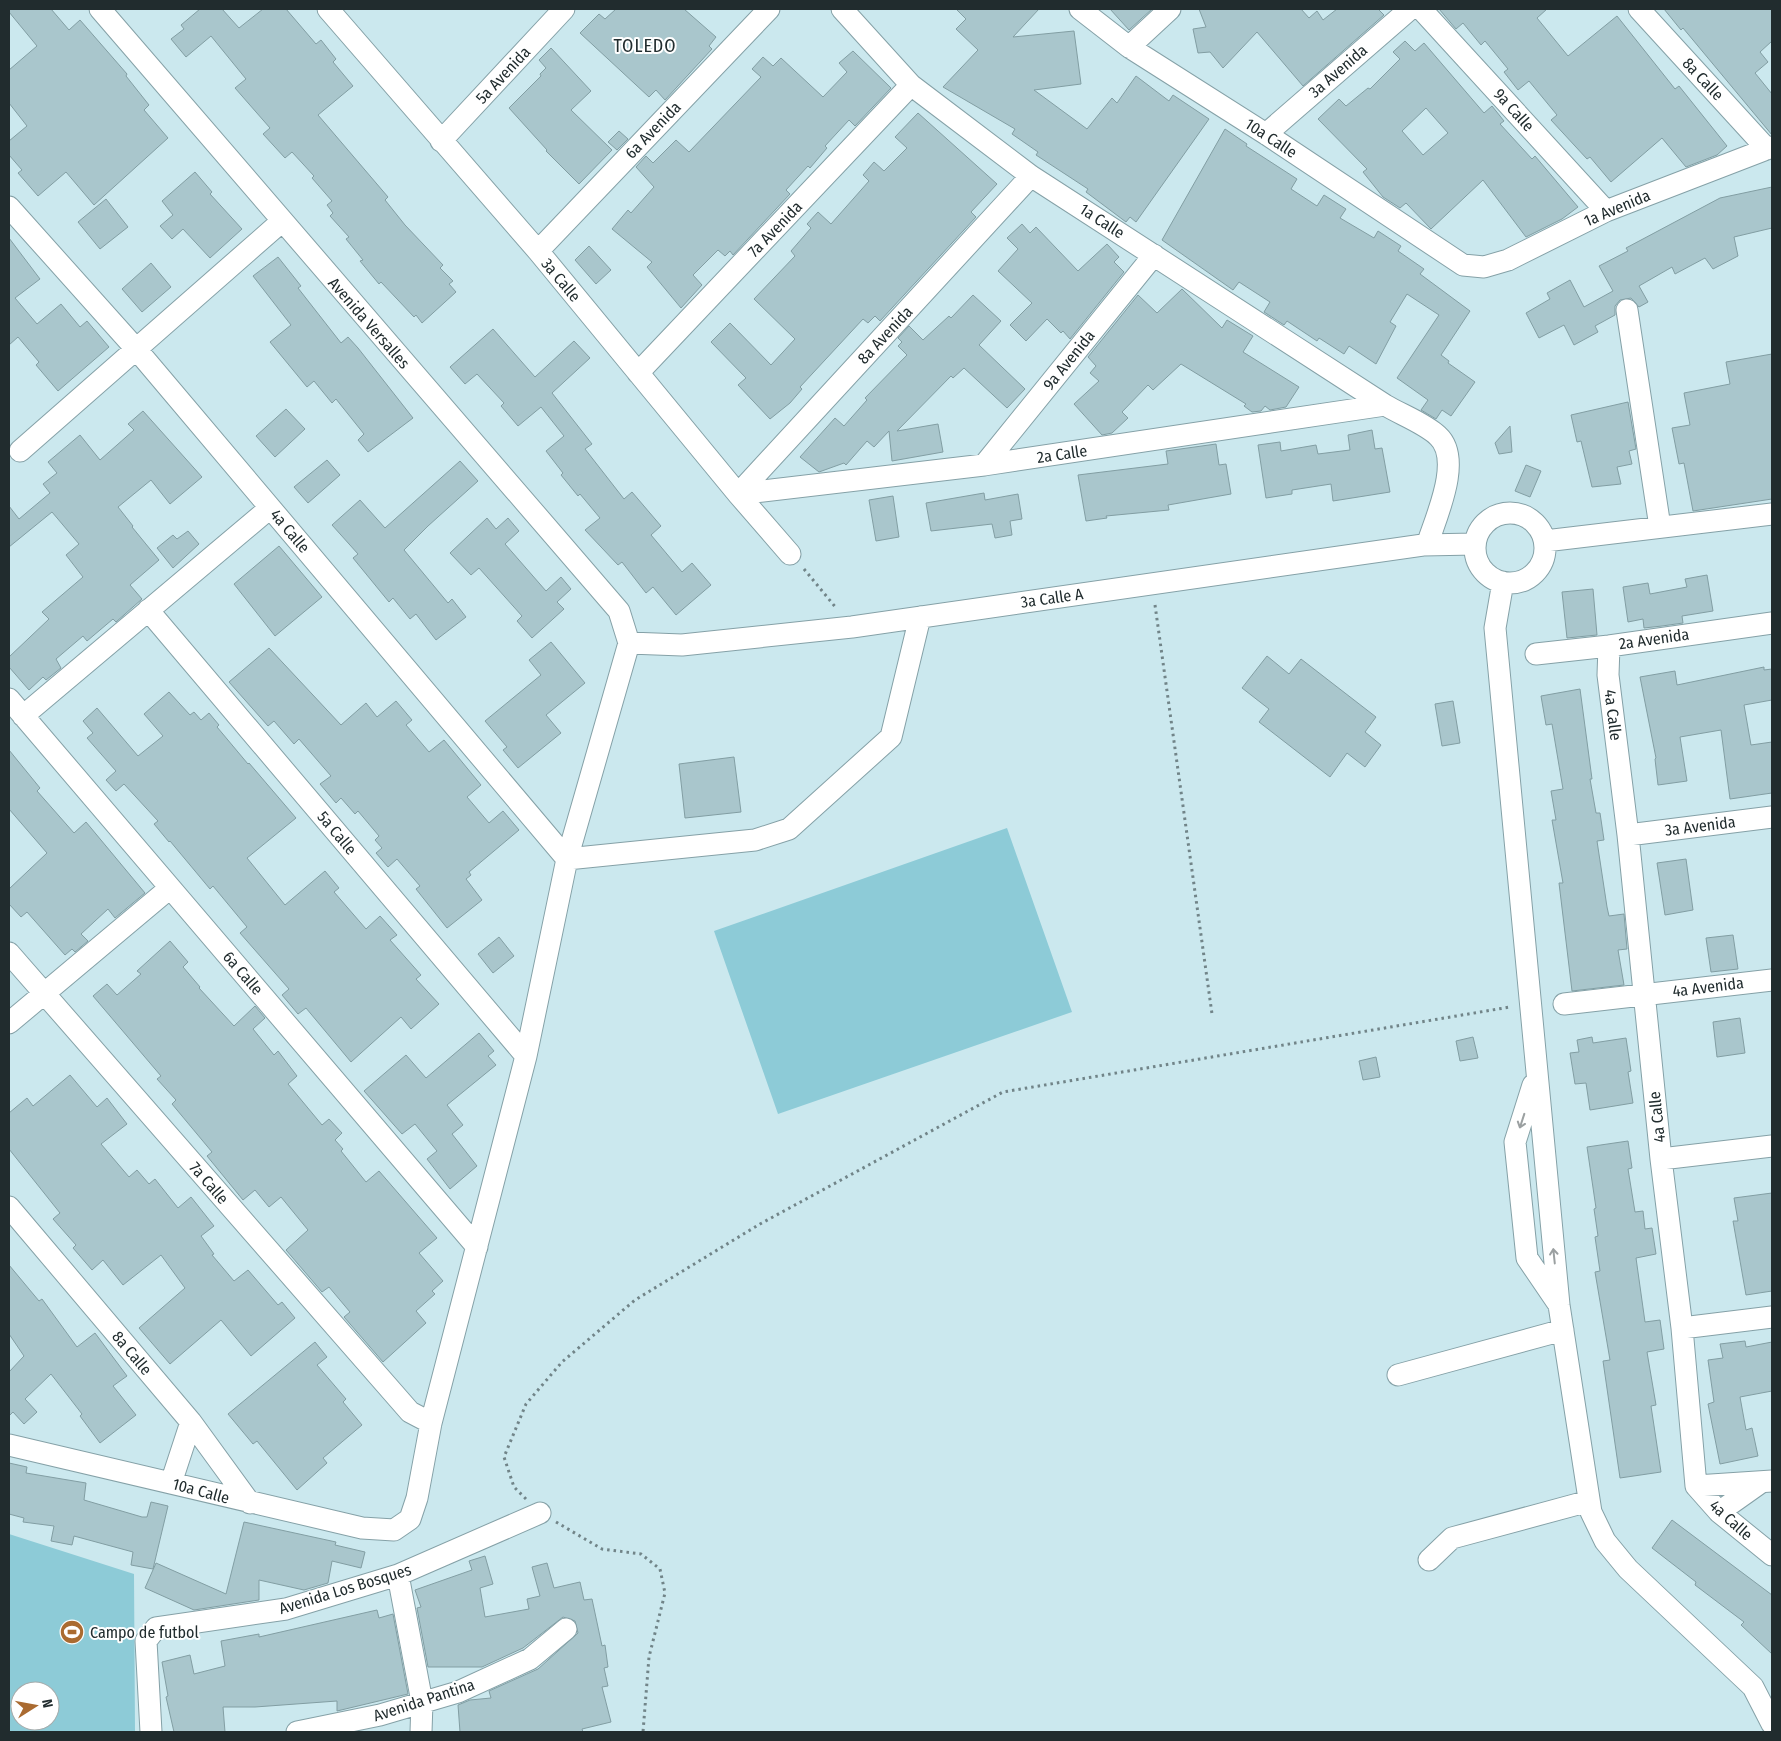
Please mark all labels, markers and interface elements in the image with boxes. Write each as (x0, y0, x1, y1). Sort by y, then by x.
district label: TOLEDO (613, 35, 677, 57)
street label: 3a Avenida (1305, 40, 1371, 101)
street label: 5a Avenida (472, 42, 534, 108)
street label: 8a Calle (1678, 54, 1728, 104)
street label: 9a Calle (1490, 85, 1538, 135)
street label: 6a Avenida (621, 97, 685, 162)
street label: 10a Calle (1241, 114, 1301, 162)
street label: 1a Avenida (1581, 186, 1653, 230)
street label: 7a Avenida (744, 197, 806, 261)
street label: 1a Calle (1076, 199, 1128, 243)
street label: 3a Calle (537, 254, 585, 306)
street label: Avenida Versalles (324, 274, 414, 373)
street label: 8a Avenida (854, 302, 917, 368)
street label: 9a Avenida (1039, 326, 1099, 394)
street label: 2a Calle (1036, 441, 1088, 467)
street label: 4a Calle (266, 505, 314, 557)
street label: 3a Calle A (1020, 584, 1085, 612)
street label: 2a Avenida (1618, 625, 1691, 653)
street label: 4a Calle (1600, 688, 1626, 742)
street label: 5a Calle (313, 807, 361, 859)
street label: 3a Avenida (1664, 812, 1737, 840)
street label: 6a Calle (219, 947, 267, 999)
street label: 4a Avenida (1671, 973, 1745, 1001)
street label: 4a Calle (1645, 1090, 1669, 1143)
one-way arrow (1516, 1113, 1526, 1129)
street label: 7a Calle (186, 1158, 232, 1208)
one-way arrow (1549, 1248, 1559, 1264)
street label: 8a Calle (108, 1327, 156, 1379)
street label: 10a Calle (170, 1474, 232, 1508)
street label: 4a Calle (1706, 1496, 1756, 1544)
street label: Avenida Los Bosques (276, 1560, 414, 1618)
sports icon: Campo de futbol (59, 1619, 85, 1645)
place label: Campo de futbol (90, 1623, 199, 1642)
street label: Avenida Pantina (371, 1675, 477, 1725)
north arrow (10, 1681, 60, 1731)
text: N (38, 1698, 56, 1709)

